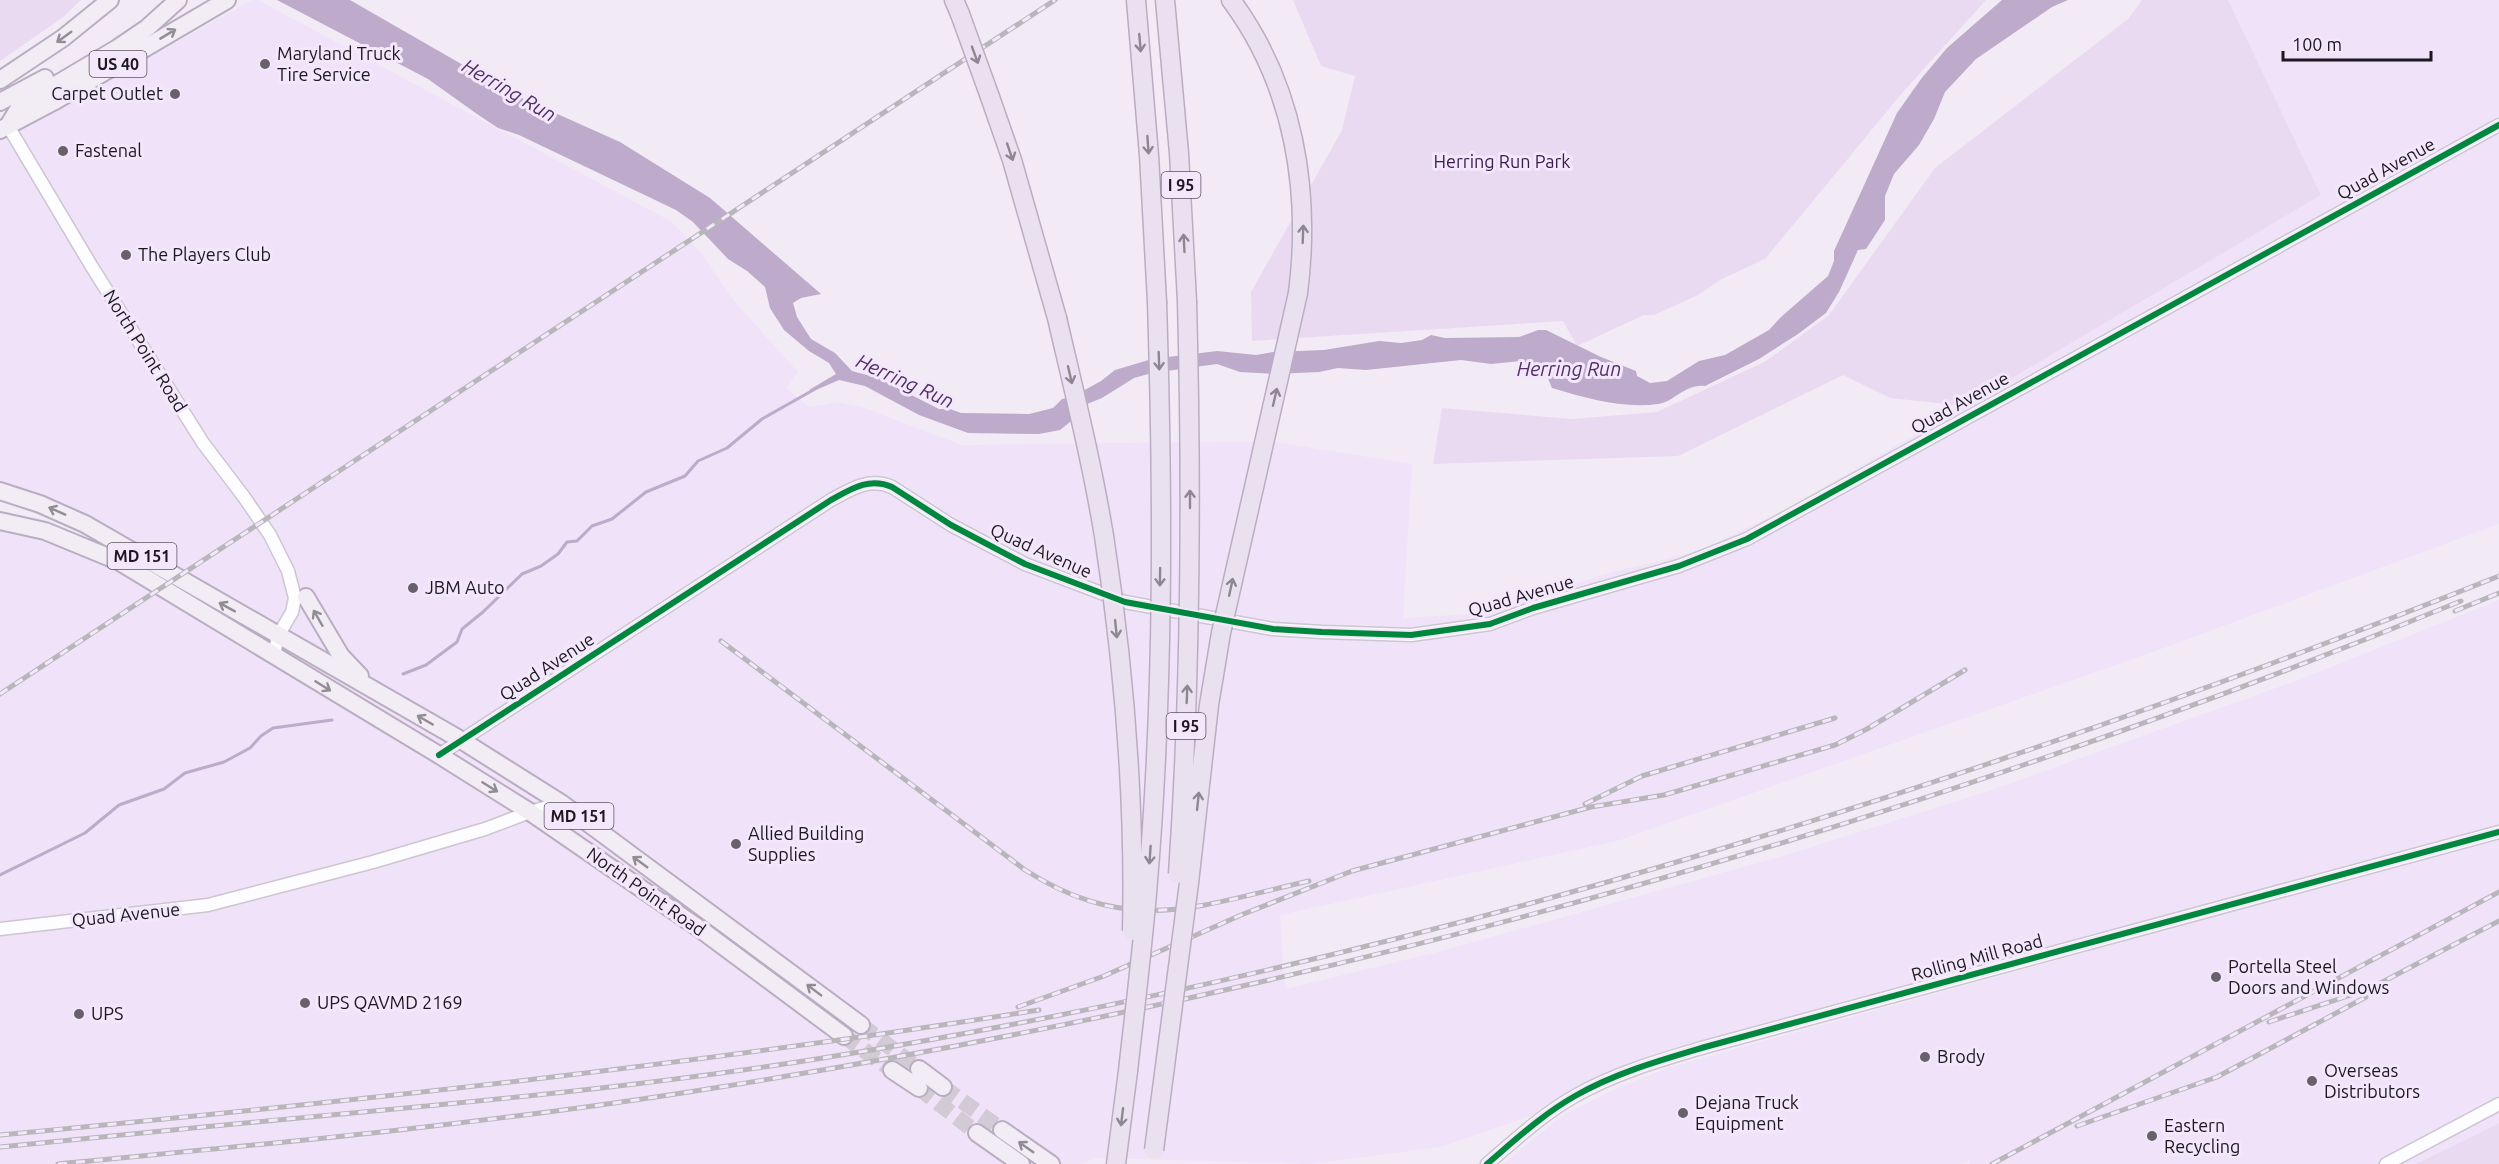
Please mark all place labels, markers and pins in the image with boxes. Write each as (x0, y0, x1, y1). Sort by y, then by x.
place label: Maryland Truck Tire Service (277, 43, 401, 84)
marker: Maryland Truck Tire Service (258, 57, 272, 71)
place label: Carpet Outlet (51, 83, 163, 103)
marker: Carpet Outlet (168, 87, 182, 101)
place label: Fastenal (75, 140, 142, 160)
marker: Fastenal (56, 144, 70, 158)
place label: The Players Club (138, 244, 271, 264)
marker: The Players Club (119, 248, 133, 262)
place label: JBM Auto (425, 577, 505, 597)
marker: JBM Auto (406, 581, 420, 595)
place label: Allied Building Supplies (748, 823, 864, 864)
marker: Allied Building Supplies (729, 837, 743, 851)
place label: Portella Steel Doors and Windows (2228, 956, 2389, 997)
marker: Portella Steel Doors and Windows (2209, 970, 2223, 984)
place label: UPS QAVMD 2169 (317, 992, 463, 1013)
marker: UPS QAVMD 2169 (298, 996, 312, 1010)
place label: UPS (91, 1003, 124, 1023)
marker: UPS (72, 1007, 86, 1021)
place label: Brody (1937, 1046, 1985, 1066)
marker: Brody (1918, 1050, 1932, 1064)
place label: Overseas Distributors (2324, 1060, 2420, 1101)
marker: Overseas Distributors (2305, 1074, 2319, 1088)
place label: Dejana Truck Equipment (1695, 1092, 1799, 1133)
marker: Dejana Truck Equipment (1676, 1106, 1690, 1120)
place label: Eastern Recycling (2164, 1115, 2240, 1156)
marker: Eastern Recycling (2145, 1129, 2159, 1143)

